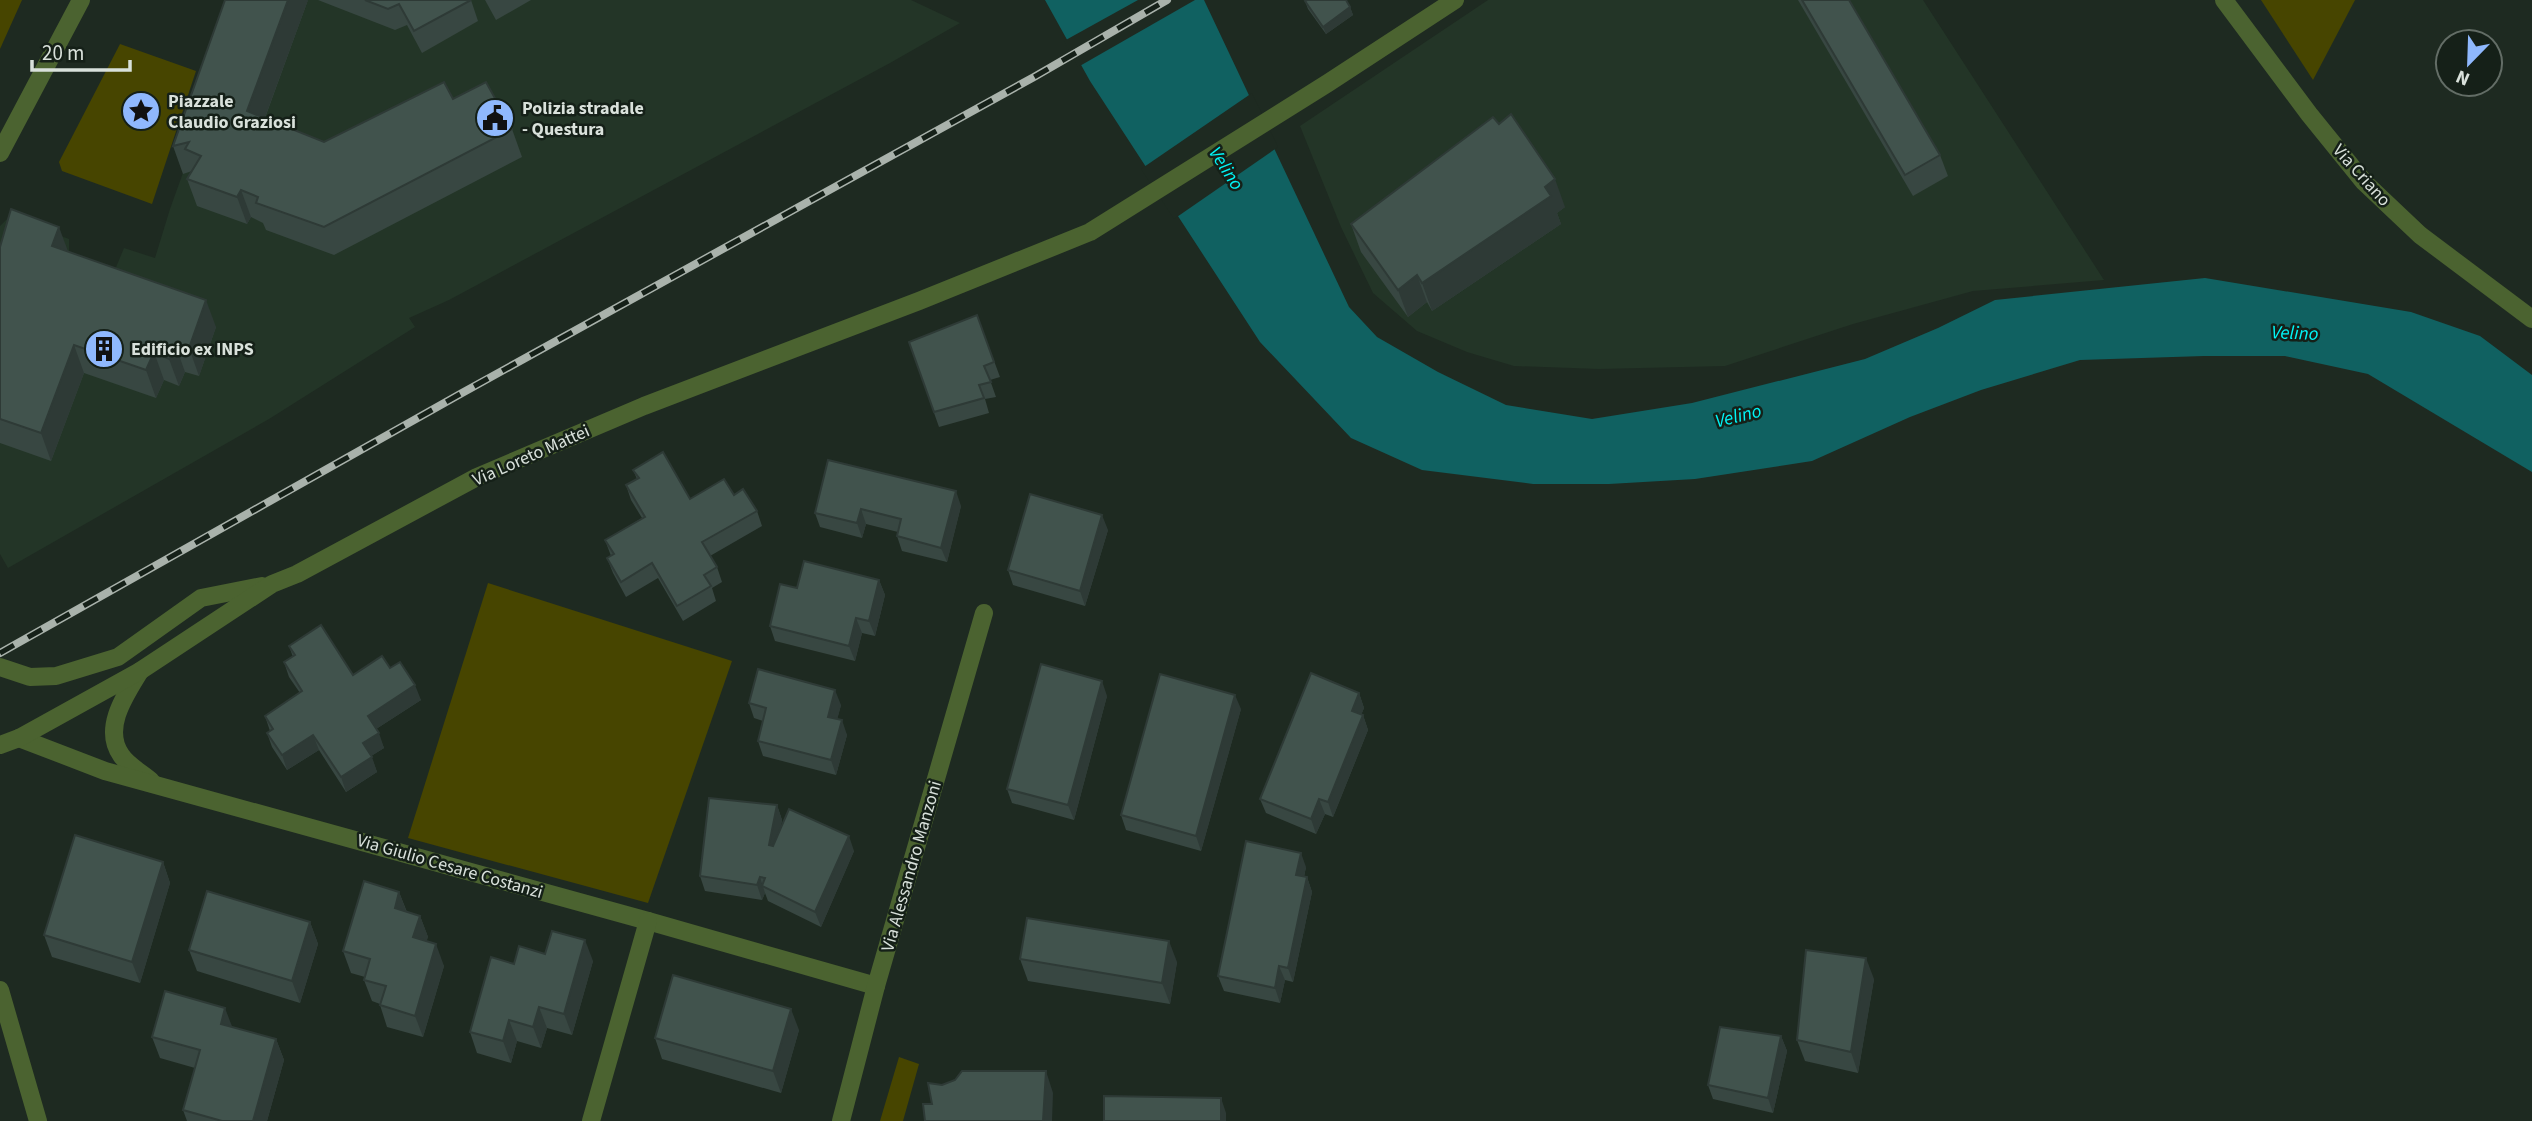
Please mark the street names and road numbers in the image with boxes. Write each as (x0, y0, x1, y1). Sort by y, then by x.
street label: Via Criano (2327, 139, 2396, 212)
street label: Via Loreto Mattei (469, 419, 594, 492)
street label: Via Alessandro Manzoni (875, 778, 948, 954)
street label: Via Giulio Cesare Costanzi (354, 828, 546, 905)

